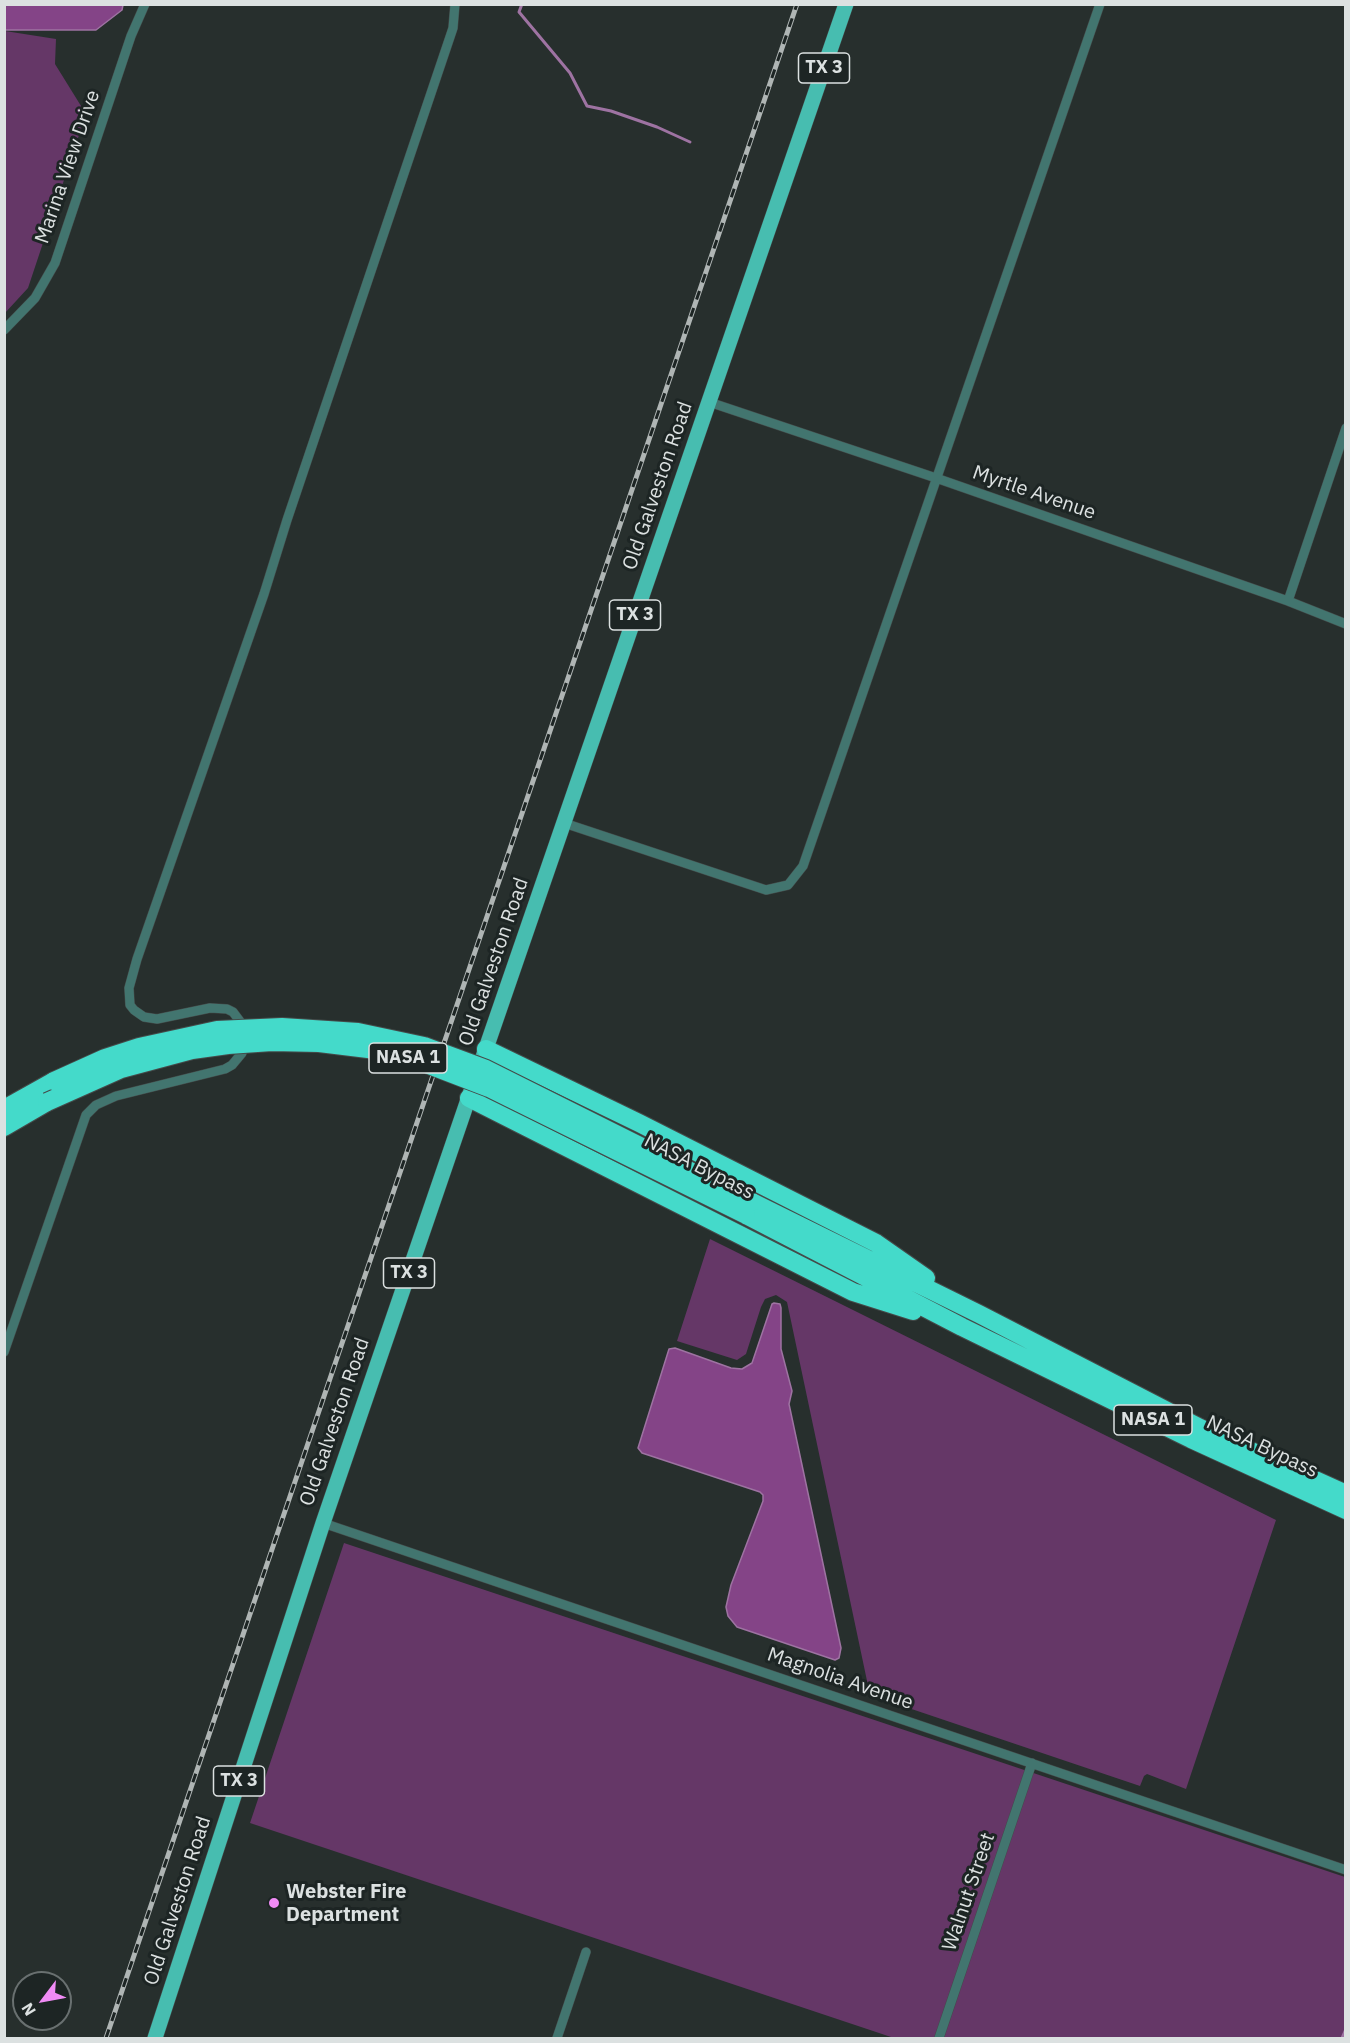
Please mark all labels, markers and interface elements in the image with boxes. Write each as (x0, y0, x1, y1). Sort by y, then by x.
road number: TX 3 (798, 53, 850, 83)
street label: Marina View Drive (31, 87, 105, 247)
street label: Old Galveston Road (618, 399, 698, 573)
street label: Myrtle Avenue (969, 461, 1099, 525)
road number: TX 3 (610, 600, 660, 630)
street label: Old Galveston Road (454, 875, 534, 1049)
road number: NASA 1 (369, 1043, 447, 1073)
street label: NASA Bypass (640, 1129, 758, 1205)
road number: TX 3 (384, 1258, 434, 1288)
street label: Old Galveston Road (295, 1335, 375, 1509)
road number: NASA 1 (1114, 1405, 1192, 1435)
street label: NASA Bypass (1202, 1411, 1322, 1483)
street label: Magnolia Avenue (764, 1643, 916, 1715)
road number: TX 3 (214, 1766, 264, 1796)
street label: Old Galveston Road (139, 1814, 217, 1988)
street label: Walnut Street (938, 1830, 1000, 1954)
place label: Webster Fire Department (286, 1880, 407, 1927)
marker: Webster Fire Department (267, 1896, 281, 1910)
north arrow (12, 1971, 72, 2031)
text: N (17, 1999, 40, 2020)

